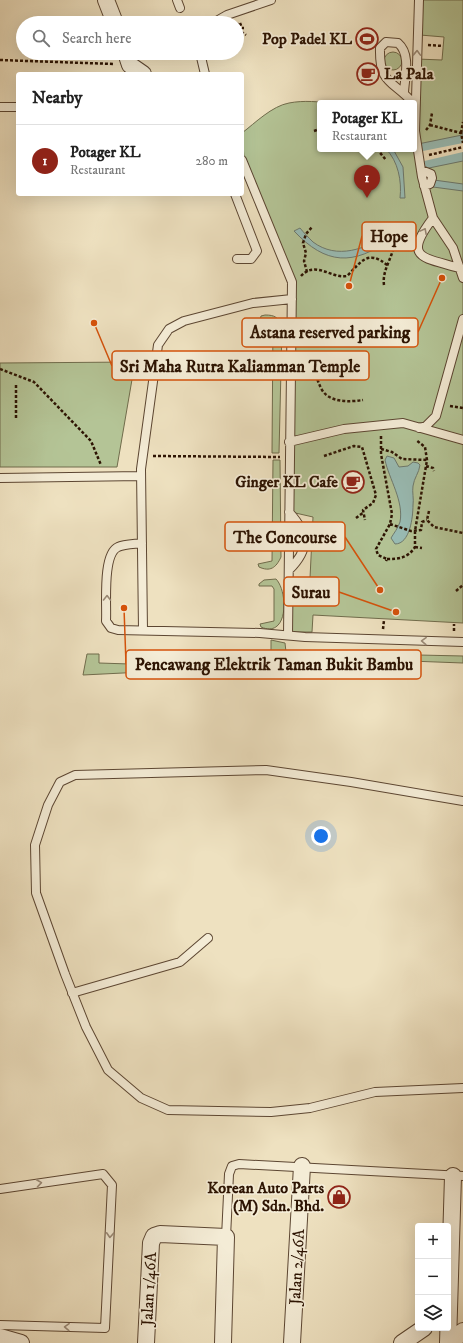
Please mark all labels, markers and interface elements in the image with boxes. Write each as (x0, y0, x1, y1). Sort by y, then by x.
search box (16, 16, 244, 60)
sports icon: Pop Padel KL (354, 26, 380, 52)
icon: search (30, 27, 52, 49)
text: Search here (62, 29, 131, 48)
place label: Pop Padel KL (262, 29, 352, 49)
one-way arrow (413, 50, 421, 56)
cafe icon: La Pala (355, 61, 381, 87)
place label: La Pala (384, 64, 435, 84)
text: Nearby (32, 87, 82, 109)
popup (317, 100, 417, 152)
text: Potager KL (332, 109, 402, 128)
text: Restaurant (332, 128, 387, 144)
text: Potager KL (70, 143, 141, 162)
text: 1 (43, 153, 47, 169)
text: 280 m (196, 153, 228, 169)
text: Restaurant (70, 162, 126, 178)
pin: 1 (354, 165, 380, 198)
callout: Hope (362, 222, 416, 251)
text: Hope (370, 226, 408, 248)
one-way arrow (419, 228, 427, 236)
callout: Astana reserved parking (242, 318, 418, 347)
text: Astana reserved parking (249, 322, 411, 344)
callout: Sri Maha Rutra Kaliamman Temple (112, 351, 369, 380)
text: Sri Maha Rutra Kaliamman Temple (120, 356, 360, 378)
cafe icon: Ginger KL Cafe (340, 469, 366, 495)
place label: Ginger KL Cafe (235, 472, 338, 492)
callout: The Concourse (225, 522, 345, 551)
text: The Concourse (232, 527, 337, 549)
callout: Surau (284, 577, 339, 606)
text: Surau (292, 582, 330, 604)
one-way arrow (103, 595, 111, 601)
one-way arrow (421, 636, 427, 645)
callout: Pencawang Elektrik Taman Bukit Bambu (126, 650, 421, 679)
text: Pencawang Elektrik Taman Bukit Bambu (135, 654, 413, 676)
your location (311, 826, 331, 846)
place label: Korean Auto Parts (M) Sdn. Bhd. (207, 1178, 325, 1216)
one-way arrow (36, 1179, 42, 1188)
shop icon: Korean Auto Parts (M) Sdn. Bhd. (326, 1184, 352, 1210)
map controls (415, 1223, 451, 1331)
button: + (415, 1223, 451, 1259)
street label: Jalan 2/46A (285, 1228, 309, 1307)
one-way arrow (105, 1232, 114, 1238)
street label: Jalan 1/46A (137, 1251, 161, 1328)
button: − (415, 1259, 451, 1295)
button: layers (415, 1295, 451, 1331)
one-way arrow (64, 1322, 70, 1331)

